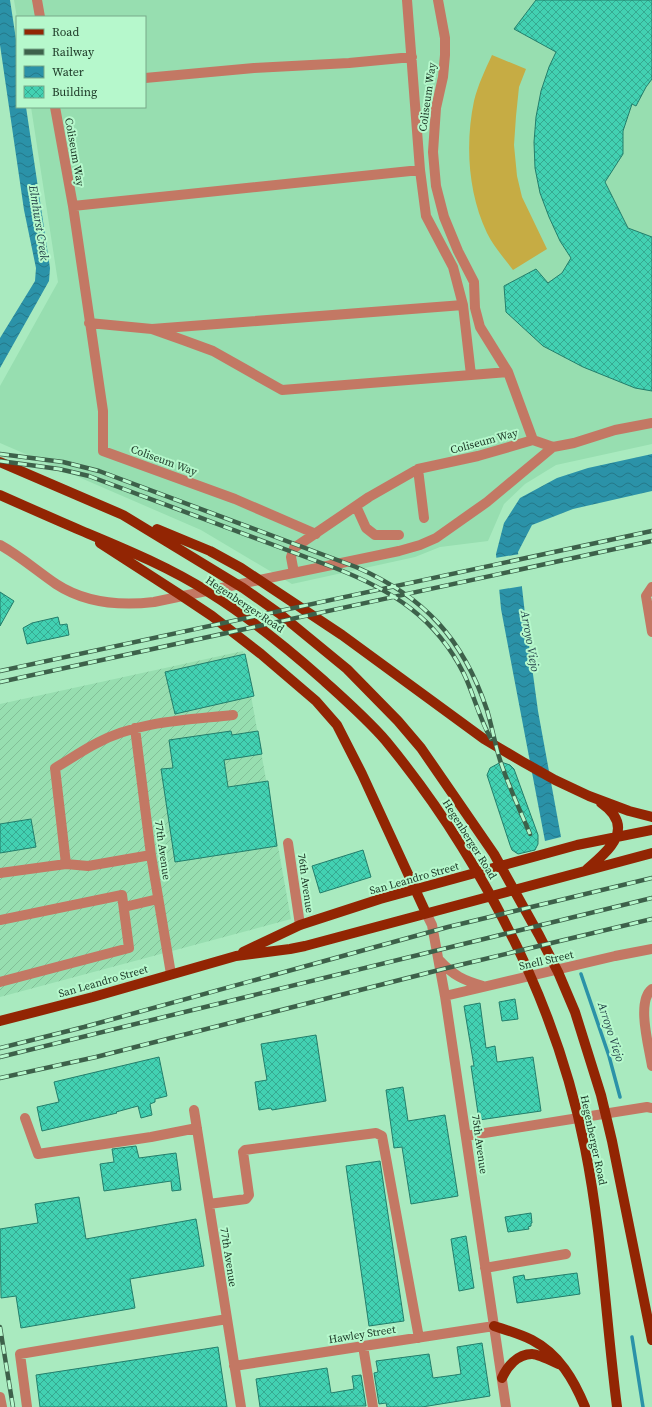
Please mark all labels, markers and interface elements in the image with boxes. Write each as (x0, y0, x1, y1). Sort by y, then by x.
legend (16, 16, 146, 108)
text: Road (52, 24, 79, 40)
text: Railway (52, 44, 95, 60)
street label: Coliseum Way (415, 61, 440, 132)
text: Water (52, 64, 84, 80)
text: Building (52, 84, 97, 100)
street label: Coliseum Way (61, 117, 88, 188)
water label: Elmhurst Creek (25, 183, 53, 262)
street label: Coliseum Way (449, 425, 520, 458)
street label: Coliseum Way (129, 442, 199, 479)
street label: Hegenberger Road (202, 573, 288, 637)
water label: Arroyo Viejo (517, 608, 543, 673)
street label: Hegenberger Road (439, 796, 501, 883)
street label: 77th Avenue (151, 819, 174, 881)
street label: 76th Avenue (294, 852, 317, 914)
street label: San Leandro Street (368, 858, 461, 898)
street label: Snell Street (517, 947, 575, 974)
street label: San Leandro Street (57, 961, 150, 1001)
water label: Arroyo Viejo (594, 999, 628, 1064)
street label: Hegenberger Road (577, 1094, 611, 1187)
street label: 75th Avenue (468, 1113, 491, 1175)
street label: 77th Avenue (216, 1226, 241, 1288)
street label: Hawley Street (328, 1322, 397, 1347)

